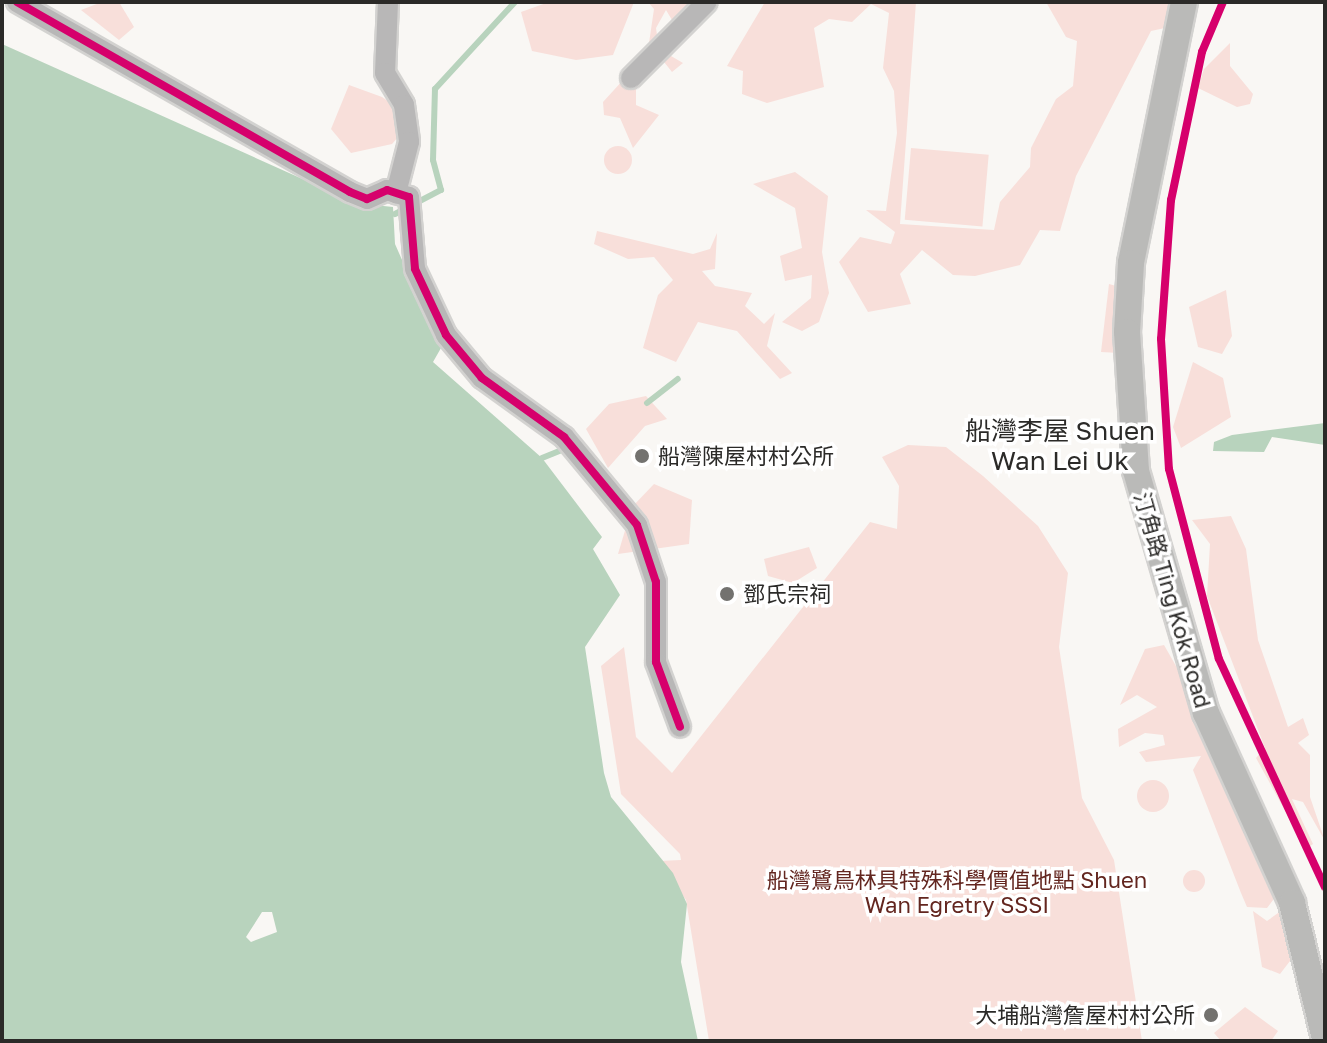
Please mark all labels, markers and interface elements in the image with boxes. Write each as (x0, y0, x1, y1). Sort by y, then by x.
district label: 船灣李屋 Shuen Wan Lei Uk (965, 415, 1155, 476)
place label: 船灣陳屋村村公所 (658, 443, 834, 469)
marker: 船灣陳屋村村公所 (633, 447, 651, 465)
street label: 汀角路 Ting Kok Road (1130, 489, 1216, 711)
place label: 鄧氏宗祠 (743, 581, 831, 607)
marker: 鄧氏宗祠 (718, 585, 736, 603)
park label: 船灣鷺鳥林具特殊科學價值地點 Shuen Wan Egretry SSSI (767, 866, 1147, 918)
place label: 大埔船灣詹屋村村公所 (975, 1002, 1195, 1028)
marker: 大埔船灣詹屋村村公所 (1202, 1006, 1220, 1024)

